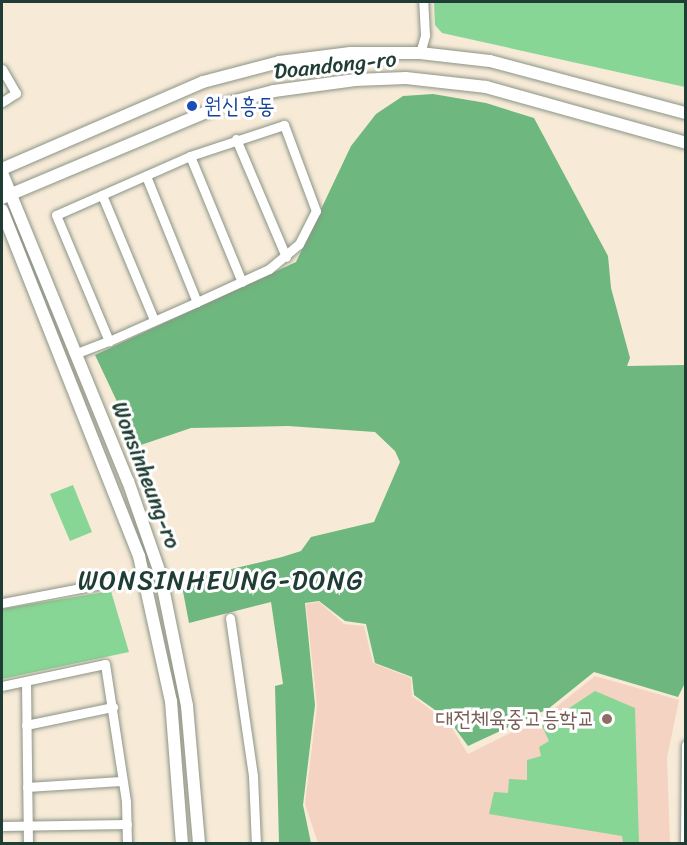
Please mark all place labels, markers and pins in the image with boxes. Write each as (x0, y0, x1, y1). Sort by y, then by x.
place label: 원신흥동 (204, 93, 275, 119)
marker: 원신흥동 (185, 99, 199, 113)
place label: 대전체육중고등학교 (436, 706, 595, 732)
marker: 대전체육중고등학교 (600, 712, 614, 726)

